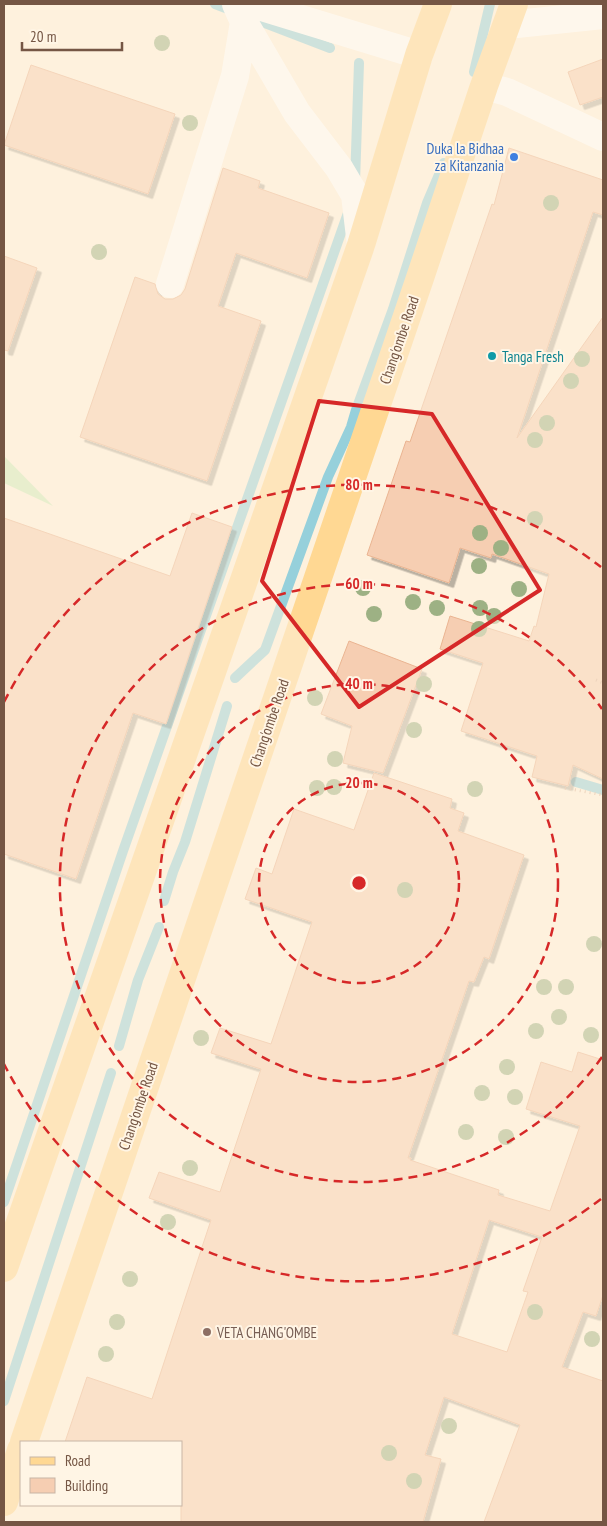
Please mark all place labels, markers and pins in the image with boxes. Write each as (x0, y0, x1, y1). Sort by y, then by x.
place label: Duka la Bidhaa za Kitanzania (427, 139, 504, 175)
marker: Duka la Bidhaa za Kitanzania (508, 151, 520, 163)
place label: Tanga Fresh (502, 347, 564, 366)
marker: Tanga Fresh (486, 350, 498, 362)
centre of rings (350, 874, 368, 892)
place label: VETA CHANG'OMBE (216, 1323, 317, 1342)
marker: VETA CHANG'OMBE (201, 1326, 213, 1338)

